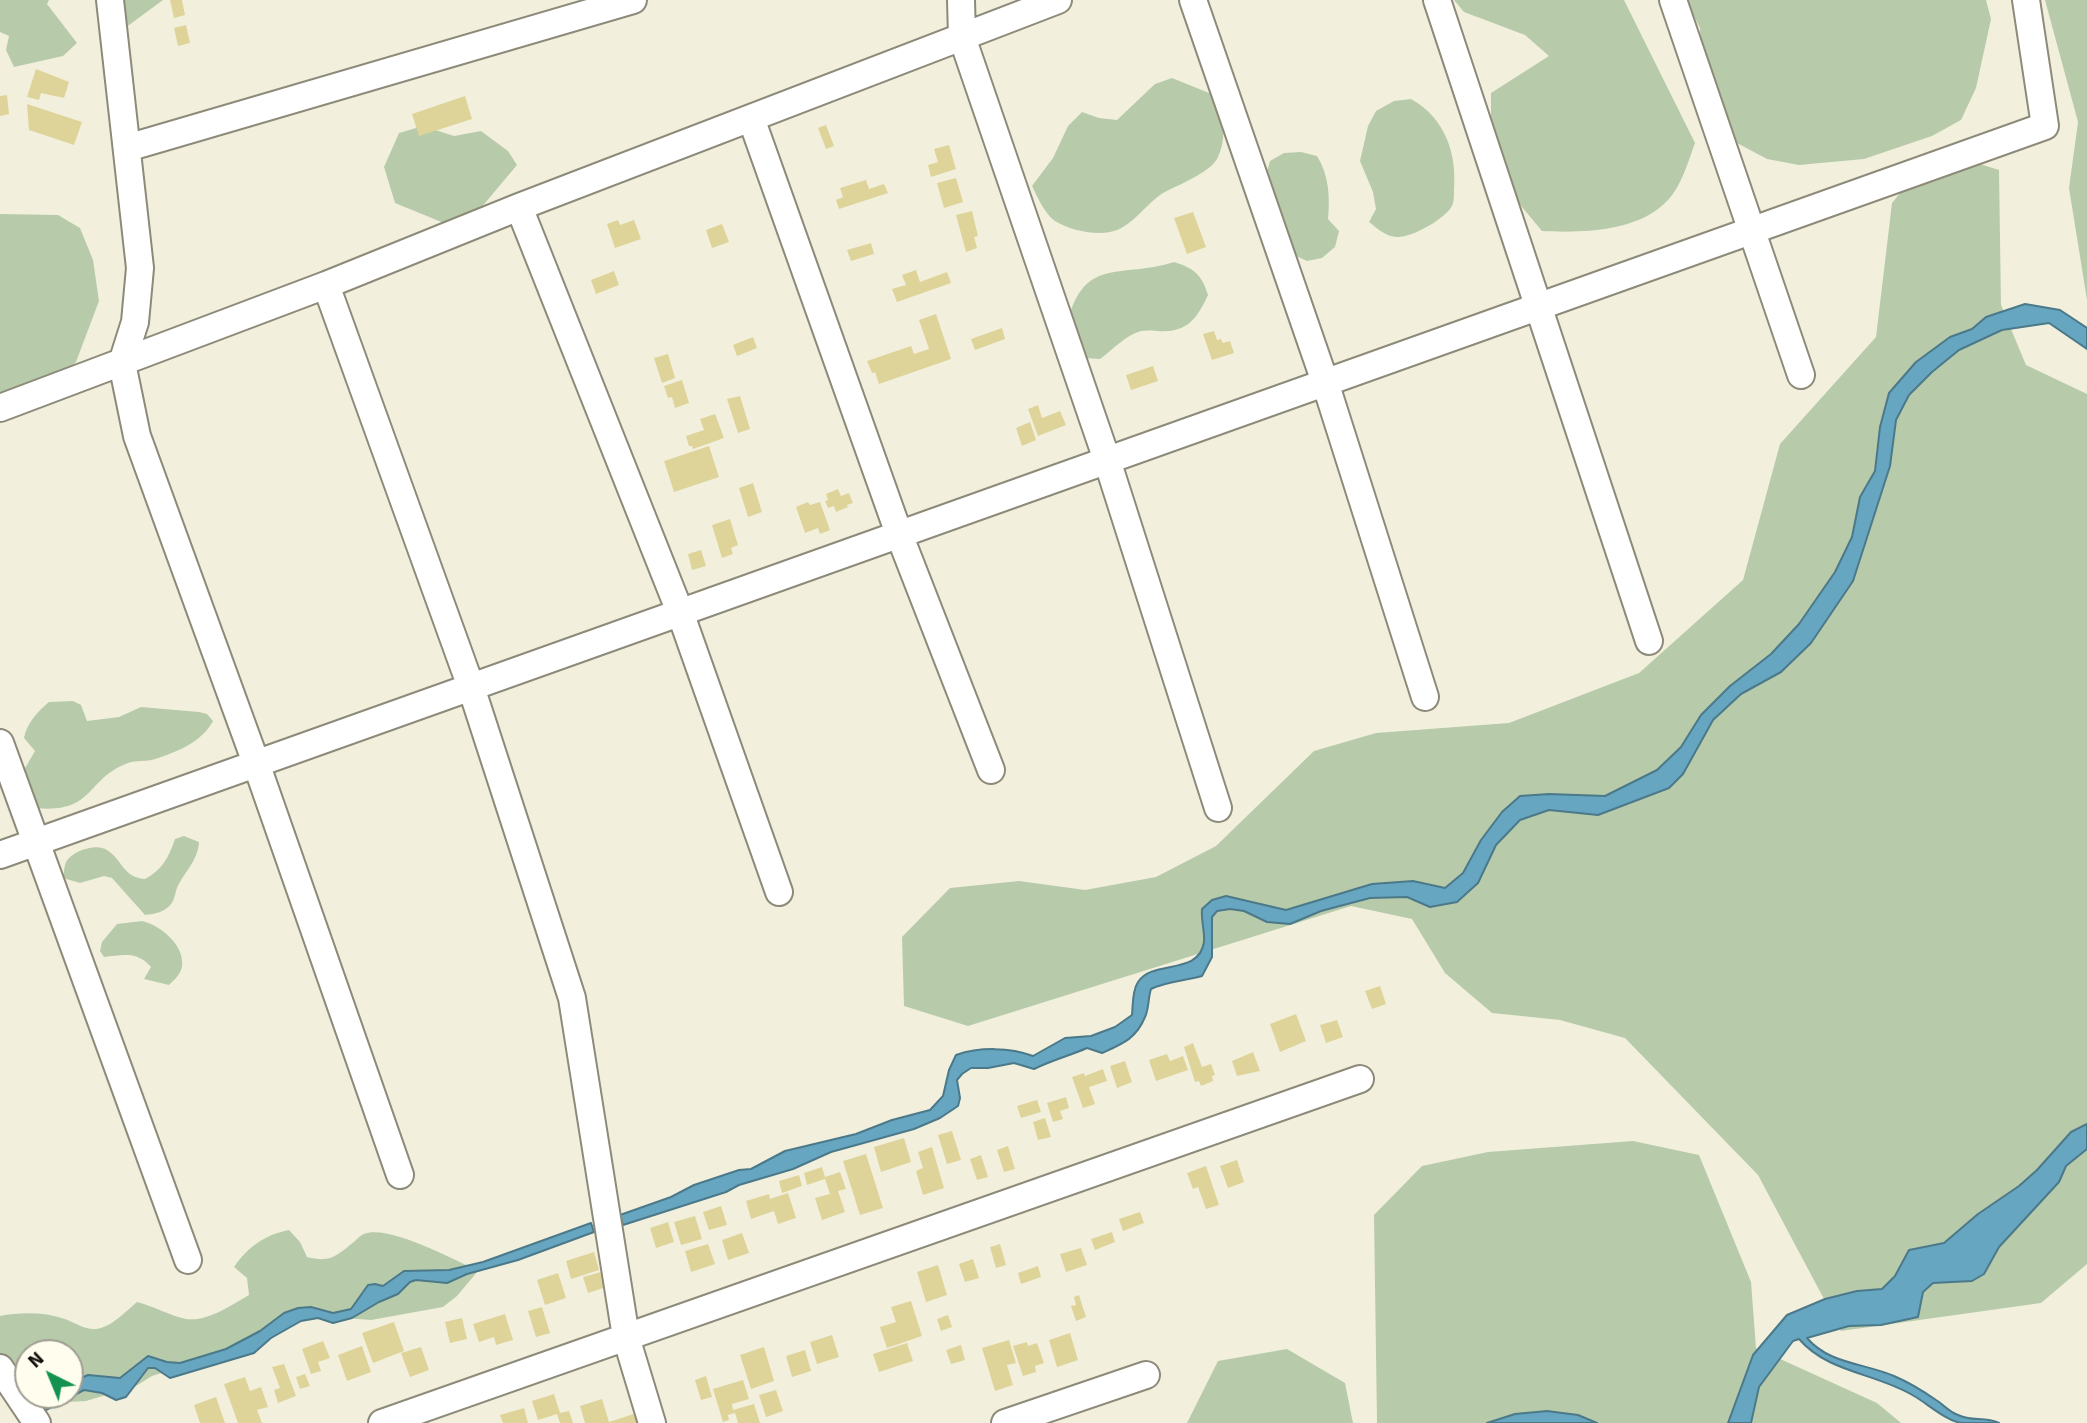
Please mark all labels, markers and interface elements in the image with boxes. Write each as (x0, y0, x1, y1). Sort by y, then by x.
north arrow (14, 1339, 84, 1409)
text: N (23, 1347, 49, 1373)

